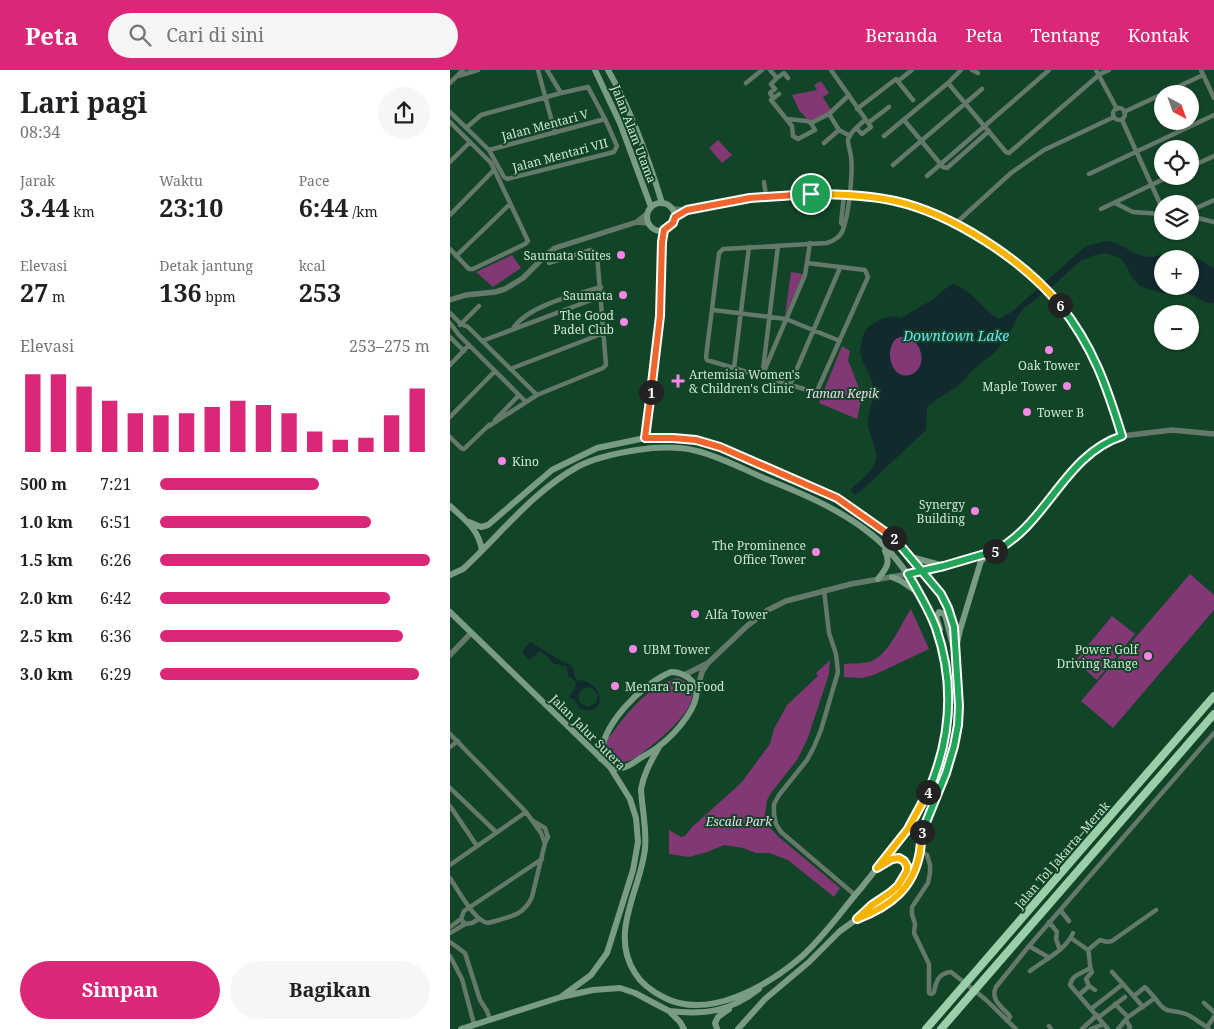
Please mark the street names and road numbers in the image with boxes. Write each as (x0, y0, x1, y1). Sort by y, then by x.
street label: Jalan Alam Utama (607, 82, 661, 186)
street label: Jalan Mentari V (499, 105, 591, 145)
street label: Jalan Mentari VII (509, 134, 610, 176)
street label: Jalan Jalur Sutera (546, 690, 630, 774)
street label: Jalan Tol Jakarta–Merak (1010, 797, 1114, 913)

